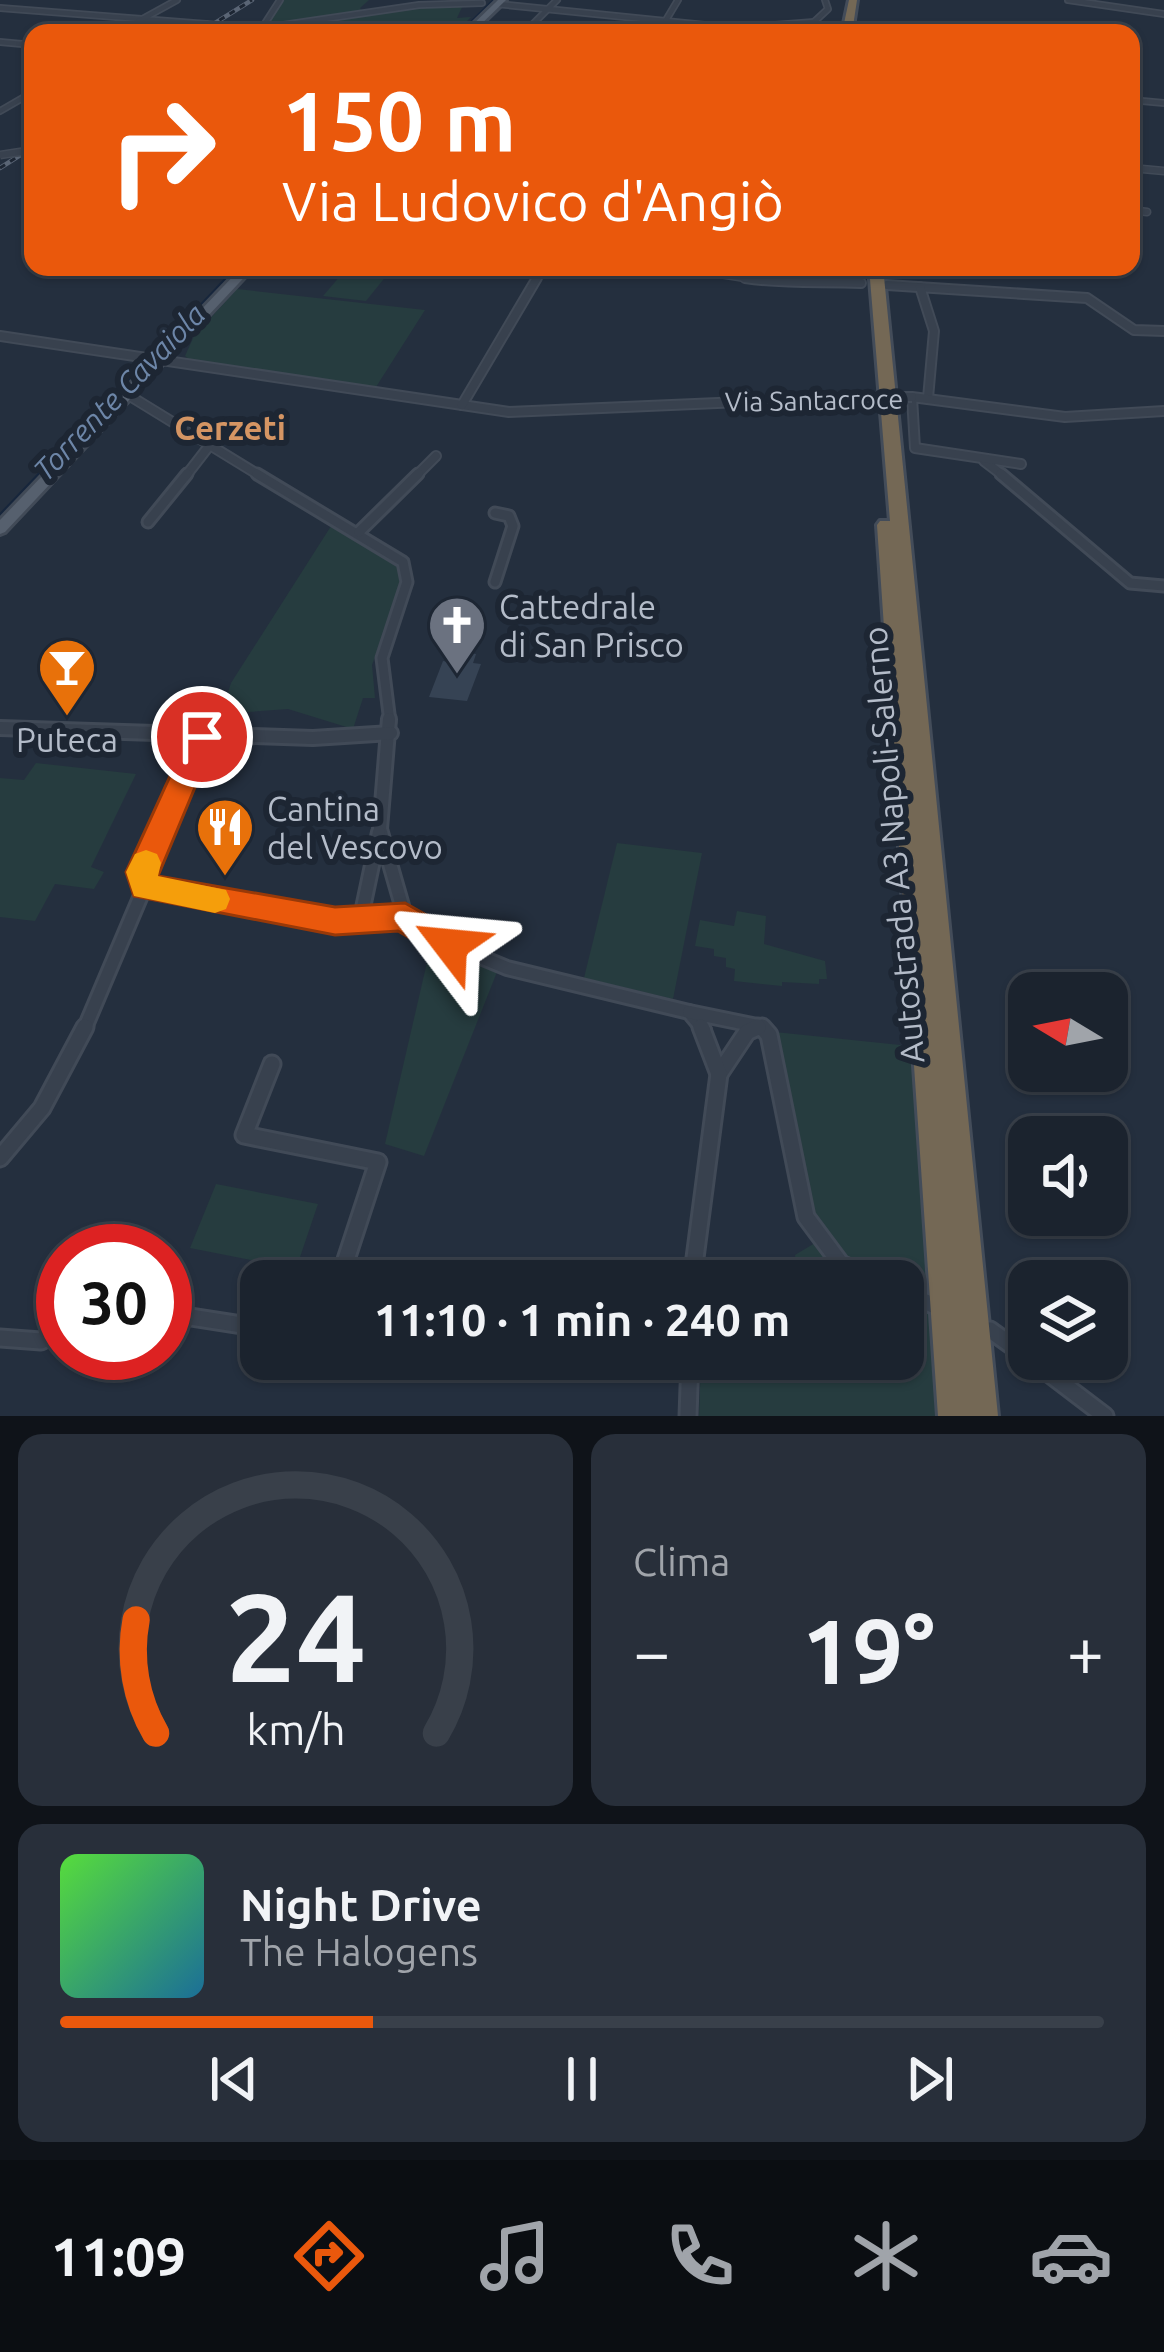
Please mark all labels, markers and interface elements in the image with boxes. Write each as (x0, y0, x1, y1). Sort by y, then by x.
icon: right (84, 72, 240, 228)
text: 150 m (282, 73, 516, 167)
text: Via Ludovico d'Angiò (282, 171, 784, 231)
water label: Torrente Cavaiola (26, 297, 212, 487)
street label: Via Santacroce (725, 383, 903, 417)
district label: Cerzeti (174, 409, 286, 446)
place label: Cattedrale di San Prisco (499, 588, 684, 663)
church icon: Cattedrale di San Prisco (426, 594, 488, 676)
street label: Autostrada A3 Napoli-Salerno (855, 625, 931, 1065)
bar icon: Puteca (36, 636, 98, 718)
pin (151, 686, 253, 788)
icon: arrive (169, 704, 235, 770)
place label: Puteca (16, 721, 118, 758)
place label: Cantina del Vescovo (267, 790, 443, 865)
restaurant icon: Cantina del Vescovo (194, 796, 256, 878)
position arrow (387, 882, 513, 1008)
north arrow (1008, 972, 1128, 1092)
map controls (1008, 972, 1128, 1380)
button: sound (1008, 1116, 1128, 1236)
speed limit sign: 30 (36, 1224, 192, 1380)
button: layers (1008, 1260, 1128, 1380)
text: 11:10 · 1 min · 240 m (374, 1294, 790, 1345)
text: Clima (633, 1540, 730, 1583)
text: 24 (225, 1566, 366, 1706)
text: 19° (802, 1600, 935, 1701)
text: − (633, 1614, 670, 1688)
text: + (1067, 1614, 1104, 1688)
text: km/h (246, 1705, 345, 1753)
text: Night Drive (240, 1879, 482, 1930)
text: The Halogens (240, 1930, 478, 1973)
icon: previous (201, 2046, 267, 2112)
icon: pause (549, 2046, 615, 2112)
icon: next (897, 2046, 963, 2112)
icon: directions (287, 2214, 371, 2298)
icon: music (473, 2214, 557, 2298)
icon: phone (658, 2214, 742, 2298)
icon: climate (844, 2214, 928, 2298)
icon: car (1029, 2214, 1113, 2298)
text: 11:09 (51, 2226, 186, 2286)

